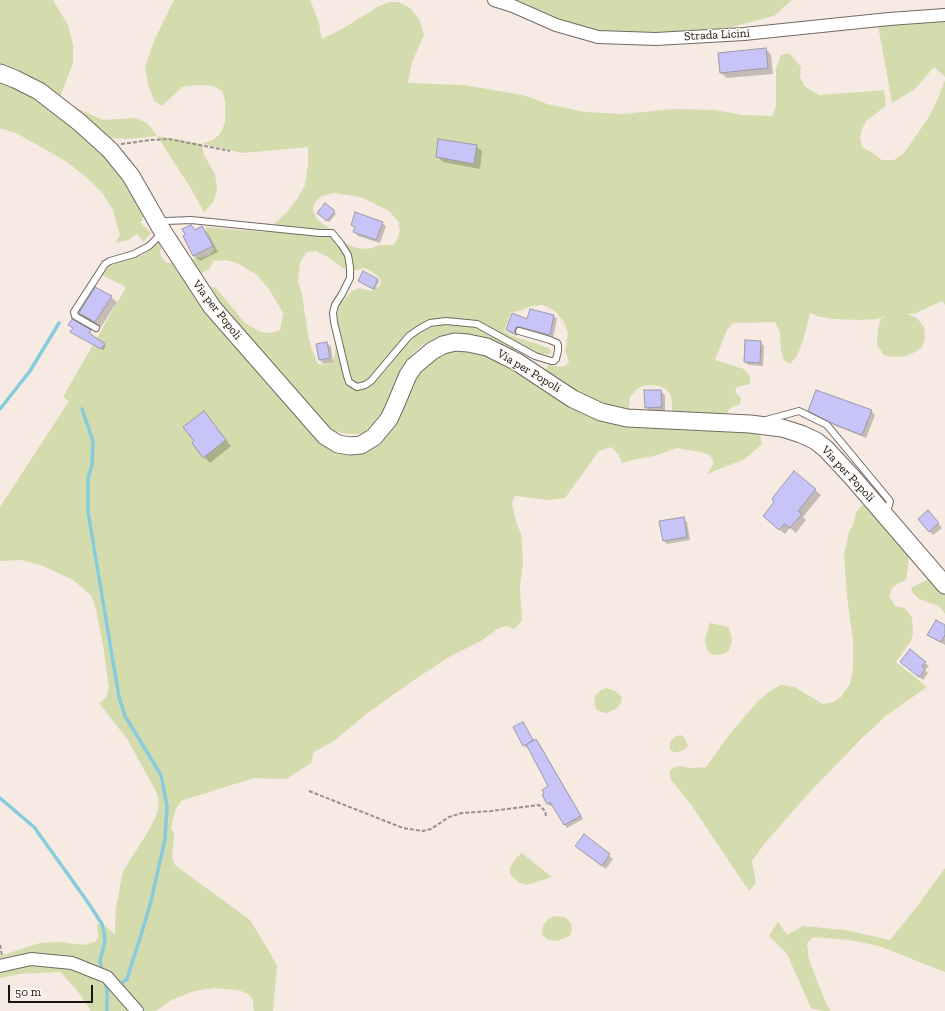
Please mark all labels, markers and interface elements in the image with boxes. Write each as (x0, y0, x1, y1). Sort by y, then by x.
street label: Strada Licini (684, 26, 750, 44)
street label: Via per Popoli (189, 277, 245, 343)
street label: Via per Popoli (495, 346, 563, 396)
street label: Via per Popoli (818, 443, 878, 505)
scale bar (10, 977, 95, 1003)
text: 50 m (15, 985, 41, 999)

